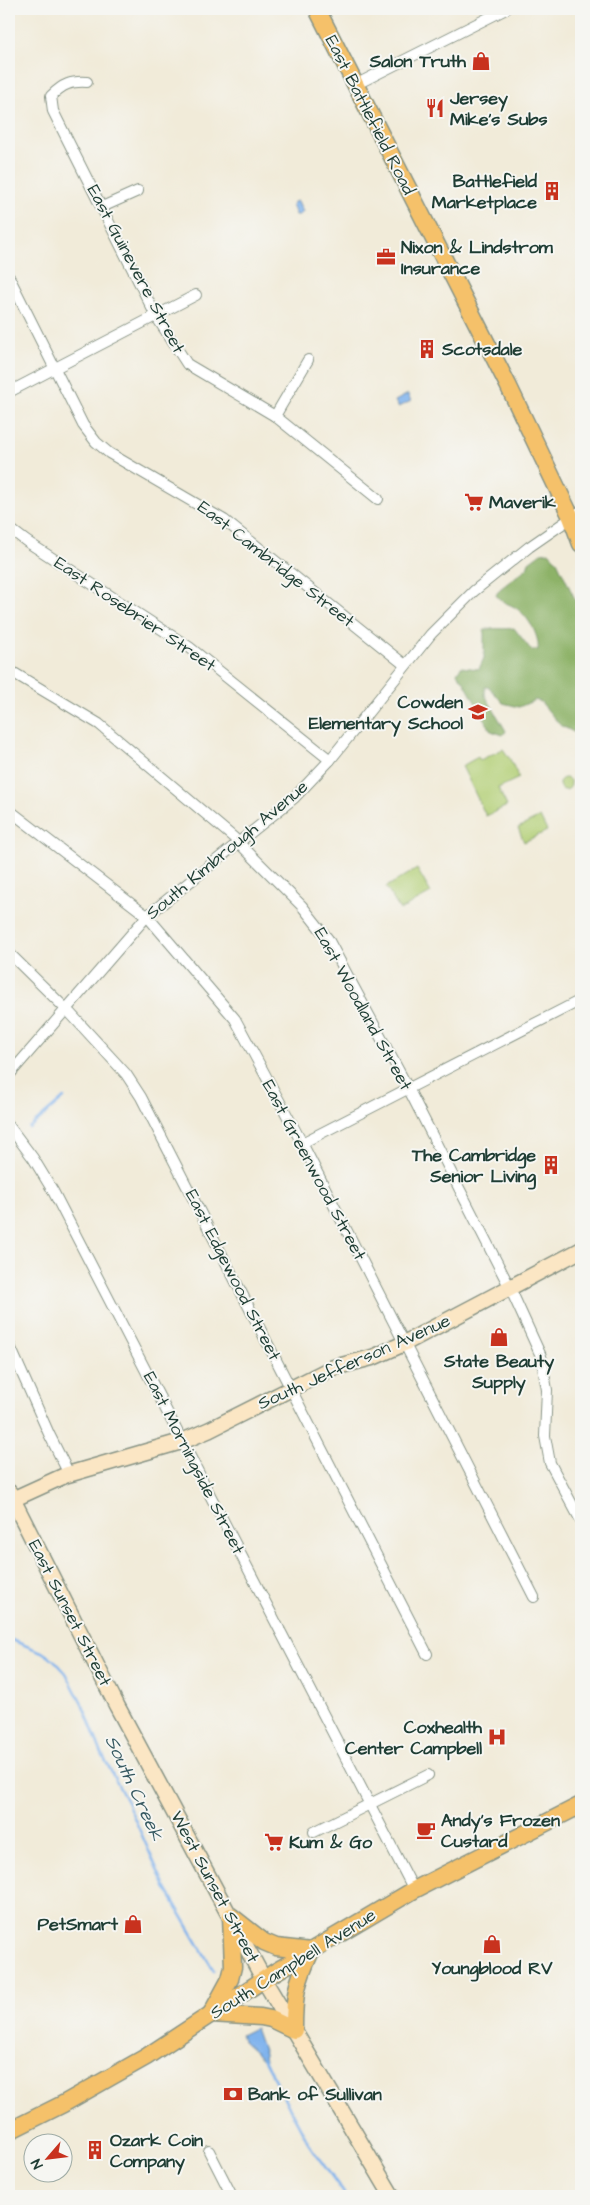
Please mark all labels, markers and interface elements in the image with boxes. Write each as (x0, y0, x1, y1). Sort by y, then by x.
street label: East Battlefield Road (319, 31, 421, 199)
place label: Salon Truth (369, 49, 467, 74)
shop icon: Salon Truth (470, 50, 492, 72)
place label: Jersey Mike's Subs (449, 86, 547, 132)
restaurant icon: Jersey Mike's Subs (424, 97, 446, 119)
place label: Battlefield Marketplace (432, 169, 538, 215)
street label: East Guinevere Street (81, 180, 191, 358)
building icon: Battlefield Marketplace (541, 180, 563, 202)
place label: Nixon & Lindstrom Insurance (401, 235, 554, 281)
office icon: Nixon & Lindstrom Insurance (375, 246, 397, 268)
place label: Scotsdale (441, 337, 523, 362)
building icon: Scotsdale (416, 338, 438, 360)
place label: Maverik (489, 490, 557, 515)
supermarket icon: Maverik (463, 491, 485, 513)
street label: East Cambridge Street (192, 495, 360, 634)
street label: East Rosebrier Street (49, 550, 221, 678)
place label: Cowden Elementary School (309, 690, 463, 737)
school or university icon: Cowden Elementary School (467, 701, 489, 723)
street label: South Kimbrough Avenue (140, 774, 314, 926)
street label: East Woodland Street (308, 923, 419, 1096)
street label: East Greenwood Street (256, 1075, 373, 1265)
place label: The Cambridge Senior Living (411, 1143, 537, 1190)
building icon: The Cambridge Senior Living (540, 1154, 562, 1176)
street label: East Edgewood Street (178, 1185, 287, 1366)
street label: South Jefferson Avenue (254, 1308, 455, 1416)
shop icon: State Beauty Supply (488, 1326, 510, 1348)
place label: State Beauty Supply (443, 1349, 554, 1396)
street label: East Morningside Street (136, 1367, 251, 1560)
street label: East Sunset Street (22, 1535, 118, 1691)
place label: Coxhealth Center Campbell (345, 1715, 483, 1761)
hospital icon: Coxhealth Center Campbell (486, 1726, 508, 1748)
water label: South Creek (98, 1731, 170, 1845)
street label: West Sunset Street (164, 1807, 266, 1968)
place label: Andy's Frozen Custard (441, 1808, 560, 1854)
cafe icon: Andy's Frozen Custard (415, 1819, 437, 1841)
place label: Kum & Go (289, 1830, 373, 1855)
supermarket icon: Kum & Go (263, 1831, 285, 1853)
street label: South Campbell Avenue (205, 1903, 381, 2025)
place label: PetSmart (38, 1912, 119, 1937)
shop icon: PetSmart (122, 1913, 144, 1935)
shop icon: Youngblood RV (481, 1933, 503, 1955)
place label: Youngblood RV (432, 1956, 553, 1982)
place label: Bank of Sullivan (248, 2082, 382, 2107)
bank icon: Bank of Sullivan (222, 2083, 244, 2105)
place label: Ozark Coin Company (110, 2128, 203, 2175)
north arrow (22, 2132, 72, 2182)
building icon: Ozark Coin Company (84, 2139, 106, 2161)
text: N (26, 2155, 48, 2172)

